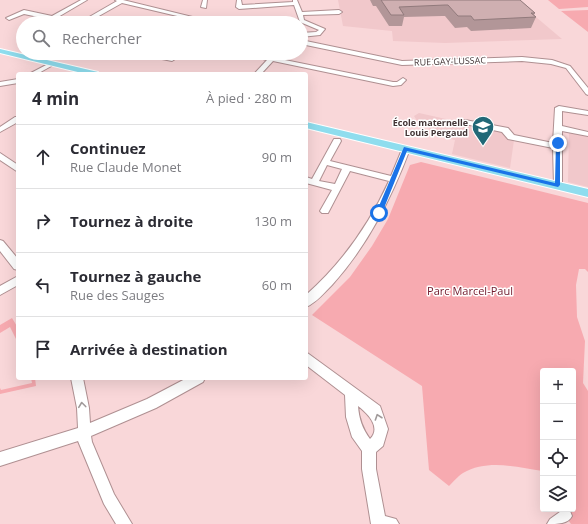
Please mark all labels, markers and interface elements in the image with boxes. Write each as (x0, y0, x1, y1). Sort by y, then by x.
search box (16, 16, 308, 60)
icon: search (30, 27, 52, 49)
text: Rechercher (62, 28, 142, 48)
street label: RUE GAY-LUSSAC (414, 53, 487, 69)
text: 4 min (32, 87, 79, 110)
text: À pied · 280 m (206, 89, 292, 107)
school or university icon: École maternelle Louis Pergaud (470, 114, 496, 147)
place label: École maternelle Louis Pergaud (393, 116, 468, 139)
route end (549, 134, 567, 152)
text: Continuez (70, 138, 146, 158)
icon: ahead (32, 146, 54, 168)
text: 90 m (262, 148, 292, 166)
text: Rue Claude Monet (70, 158, 181, 176)
route start (370, 204, 388, 222)
icon: right (32, 210, 54, 232)
text: Tournez à droite (70, 211, 193, 231)
text: 130 m (254, 212, 292, 230)
text: Tournez à gauche (70, 266, 201, 286)
icon: left (32, 274, 54, 296)
text: 60 m (262, 276, 292, 294)
park label: Parc Marcel-Paul (427, 283, 513, 298)
text: Rue des Sauges (70, 286, 164, 304)
icon: arrive (32, 338, 54, 360)
text: Arrivée à destination (70, 339, 228, 359)
map controls (540, 368, 576, 512)
button: + (540, 368, 576, 404)
one-way arrow (78, 402, 87, 408)
button: − (540, 404, 576, 440)
one-way arrow (374, 414, 382, 421)
button: locate (540, 440, 576, 476)
button: layers (540, 476, 576, 512)

